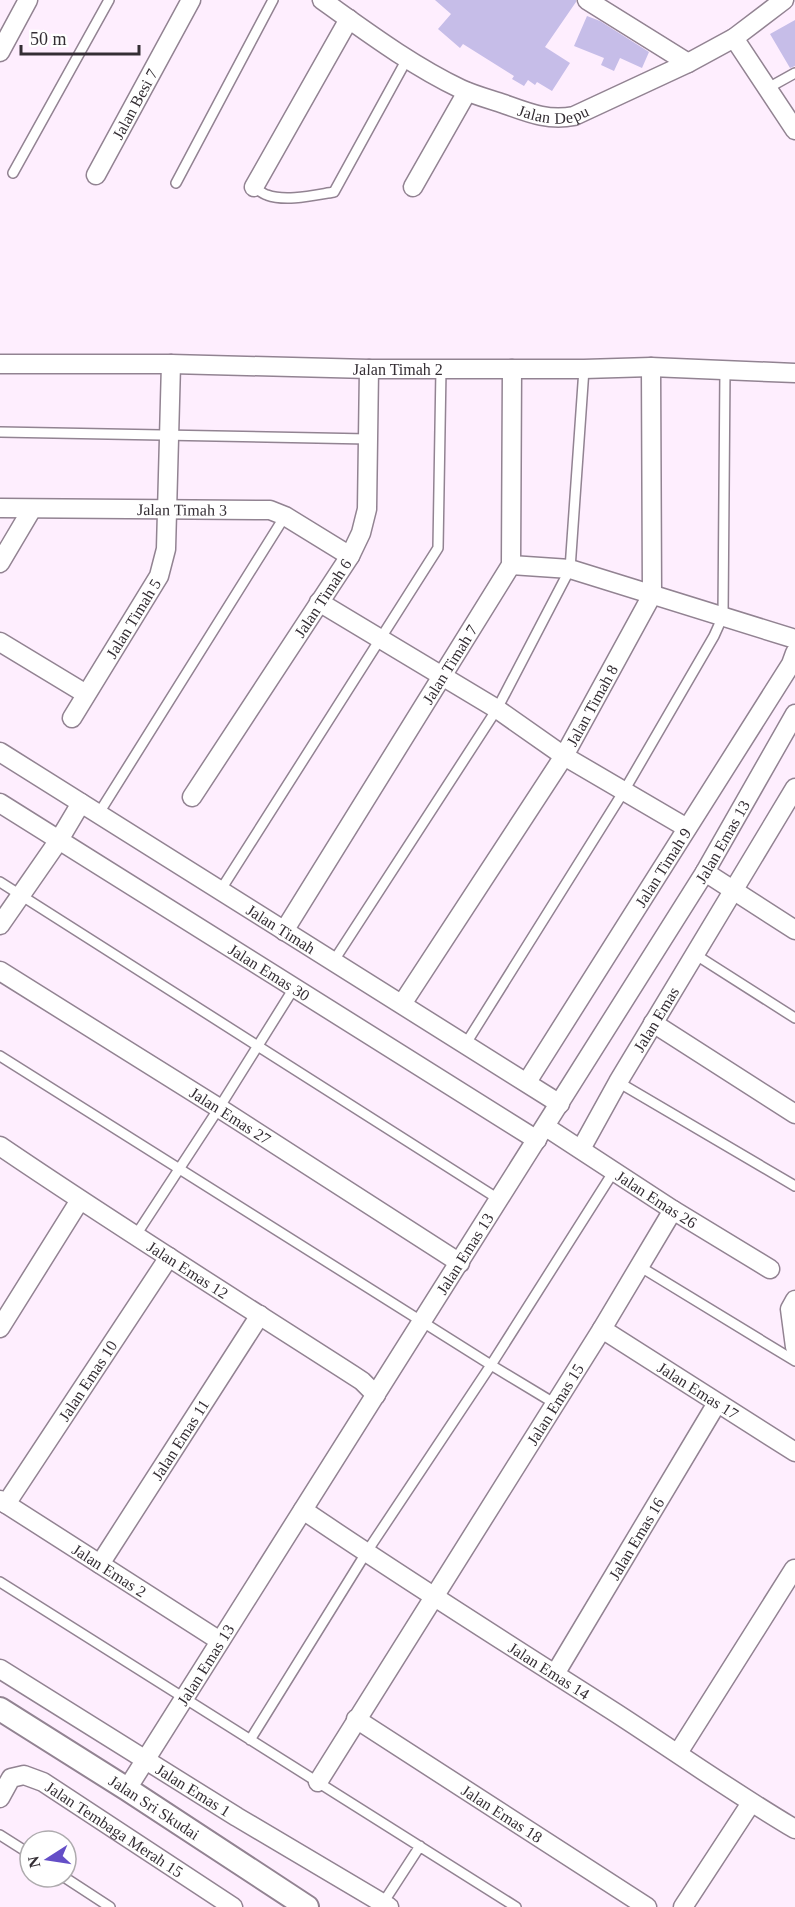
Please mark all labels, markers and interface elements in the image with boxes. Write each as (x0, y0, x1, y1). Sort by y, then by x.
scale bar (21, 18, 140, 56)
text: 50 m (30, 29, 67, 49)
street label: Jalan Besi 7 (109, 66, 161, 142)
street label: Jalan Depu (516, 101, 591, 126)
street label: Jalan Timah 2 (353, 360, 443, 378)
street label: Jalan Timah 3 (137, 501, 227, 518)
street label: Jalan Timah 6 (291, 556, 354, 640)
street label: Jalan Timah 5 (102, 575, 164, 661)
street label: Jalan Timah 7 (419, 621, 480, 707)
street label: Jalan Timah 8 (563, 662, 621, 749)
street label: Jalan Emas 13 (692, 797, 753, 886)
street label: Jalan Timah 9 (631, 825, 694, 910)
street label: Jalan Timah (244, 901, 319, 957)
street label: Jalan Emas 30 (226, 940, 313, 1004)
street label: Jalan Emas (630, 984, 682, 1054)
street label: Jalan Emas 27 (187, 1084, 274, 1148)
street label: Jalan Emas 26 (613, 1167, 700, 1231)
street label: Jalan Emas 13 (433, 1210, 496, 1297)
street label: Jalan Emas 12 (145, 1237, 232, 1302)
street label: Jalan Emas 10 (55, 1337, 120, 1424)
street label: Jalan Emas 17 (655, 1358, 742, 1422)
street label: Jalan Emas 15 (523, 1360, 587, 1448)
street label: Jalan Emas 11 (148, 1396, 212, 1483)
street label: Jalan Emas 16 (605, 1494, 667, 1582)
street label: Jalan Emas 2 (69, 1540, 150, 1600)
street label: Jalan Emas 13 (174, 1621, 237, 1708)
street label: Jalan Emas 14 (506, 1638, 593, 1702)
street label: Jalan Emas 1 (153, 1760, 234, 1819)
street label: Jalan Sri Skudai (106, 1772, 203, 1843)
street label: Jalan Tembaga Merah 15 (43, 1778, 186, 1880)
street label: Jalan Emas 18 (459, 1781, 546, 1846)
north arrow (18, 1829, 78, 1889)
text: N (24, 1854, 43, 1869)

